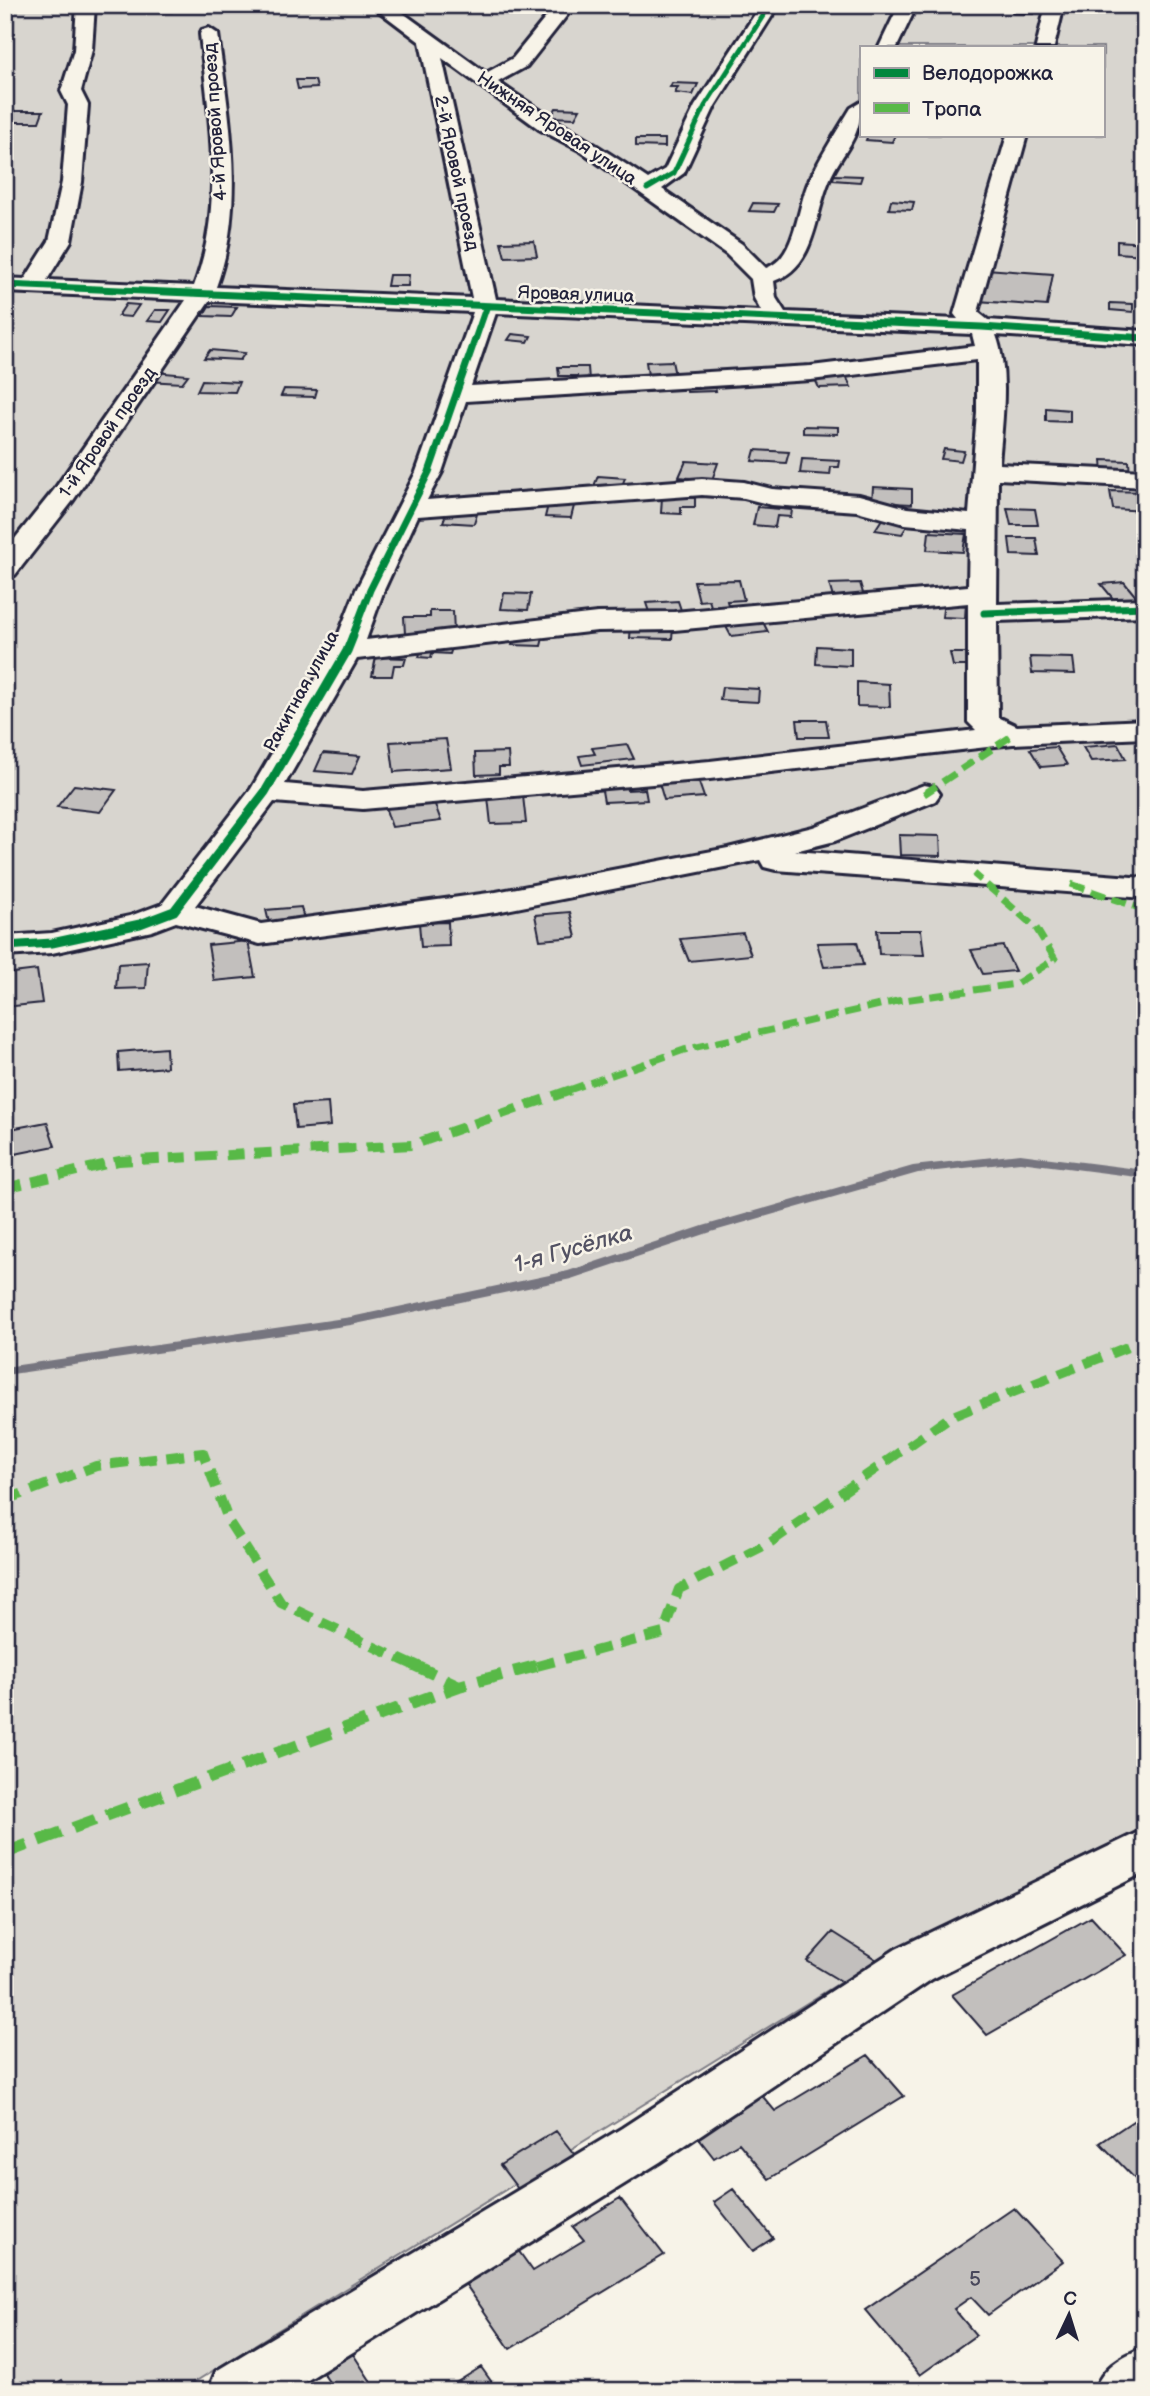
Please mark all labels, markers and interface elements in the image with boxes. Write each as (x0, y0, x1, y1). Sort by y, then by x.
street label: 4-й Яровой проезд (199, 42, 231, 202)
legend (860, 46, 1104, 136)
text: Велодорожка (922, 61, 1054, 86)
street label: Нижняя Яровая улица (473, 67, 641, 190)
street label: 2-й Яровой проезд (430, 94, 483, 253)
text: Тропа (922, 97, 982, 122)
street label: Яровая улица (517, 282, 635, 307)
street label: 1-й Яровой проезд (55, 363, 160, 502)
street label: Ракитная улица (259, 627, 344, 756)
water label: 1-я Гусёлка (511, 1219, 636, 1279)
house number: 5 (969, 2267, 981, 2292)
north arrow (1034, 2280, 1104, 2350)
text: С (1063, 2288, 1077, 2311)

